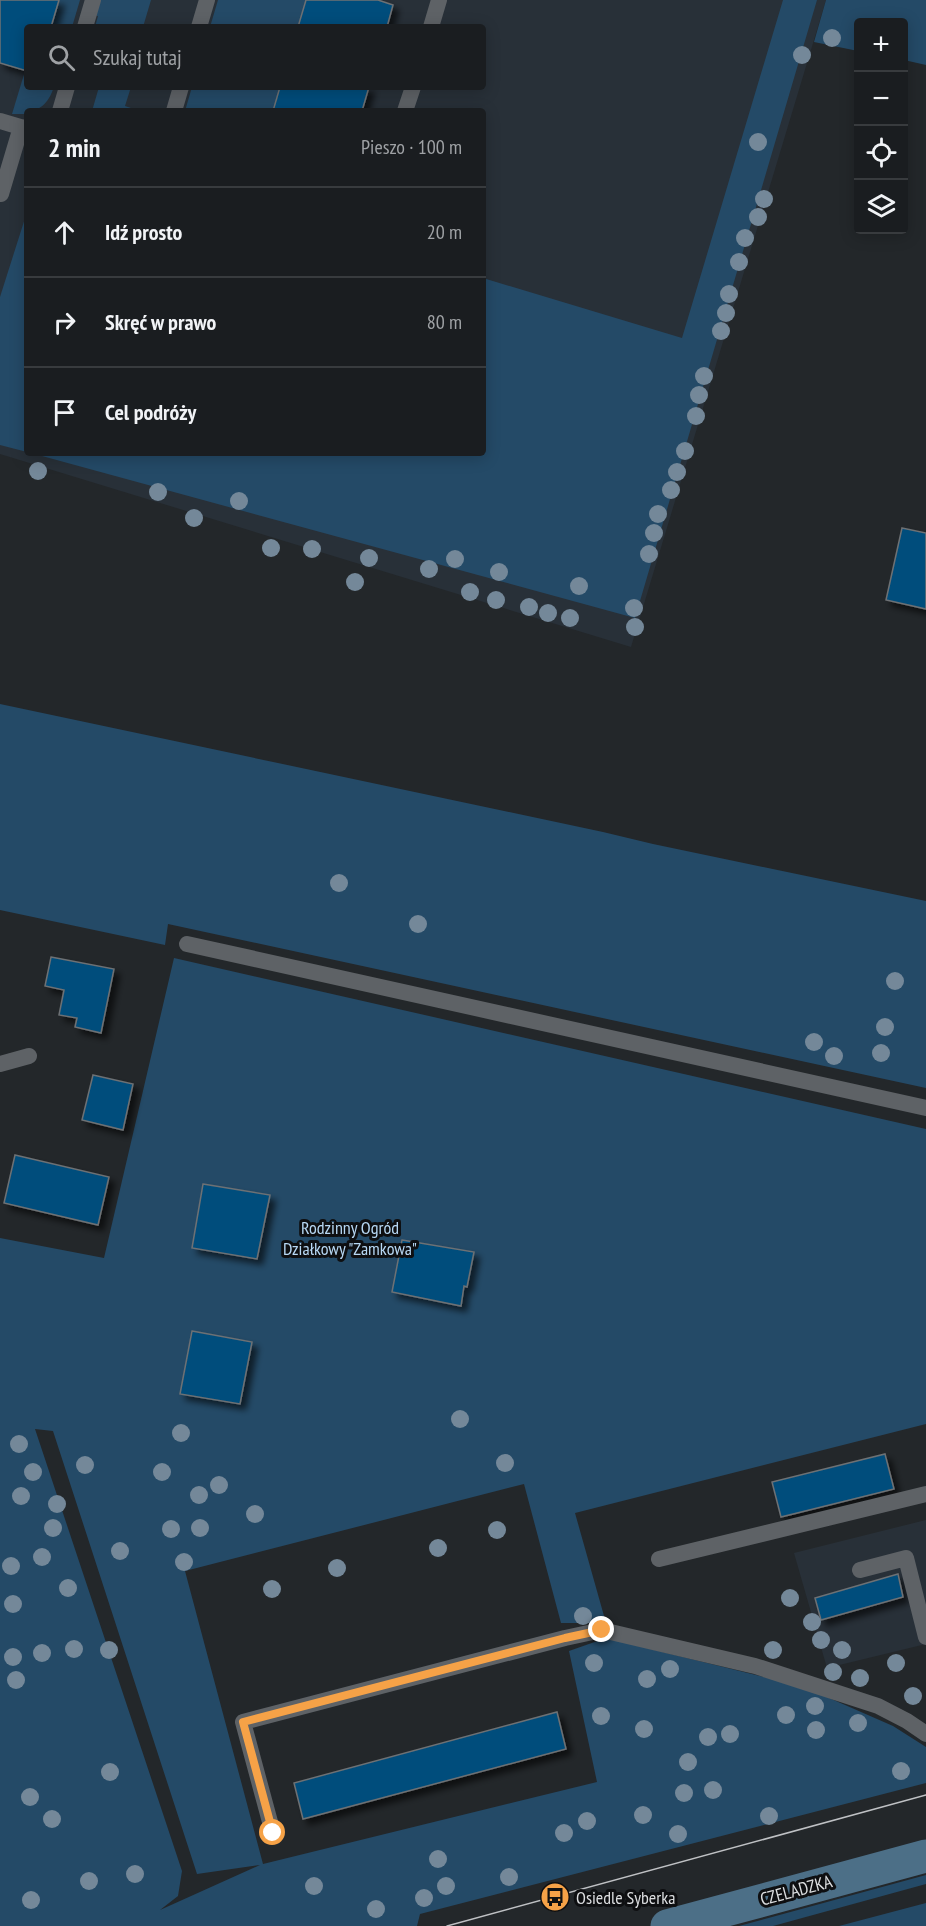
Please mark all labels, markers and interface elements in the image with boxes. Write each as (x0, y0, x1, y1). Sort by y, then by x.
map controls (854, 18, 908, 234)
button: + (854, 18, 908, 72)
search box (24, 24, 486, 90)
icon: search (45, 41, 78, 74)
text: Szukaj tutaj (93, 43, 182, 71)
button: − (854, 72, 908, 126)
button: locate (854, 126, 908, 180)
text: 2 min (48, 131, 101, 164)
text: Pieszo · 100 m (361, 134, 462, 160)
button: layers (854, 180, 908, 234)
icon: ahead (48, 216, 81, 249)
text: Idź prosto (105, 218, 182, 246)
text: 20 m (427, 219, 462, 245)
icon: right (48, 306, 81, 339)
text: Skręć w prawo (105, 308, 216, 336)
text: 80 m (427, 309, 462, 335)
icon: arrive (48, 396, 81, 429)
text: Cel podróży (105, 398, 196, 426)
park label: Rodzinny Ogród Działkowy "Zamkowa" (283, 1216, 417, 1260)
route end (588, 1616, 614, 1642)
route start (259, 1819, 285, 1845)
street label: CZELADZKA (758, 1869, 835, 1911)
bus stop icon: Osiedle Syberka (539, 1881, 571, 1913)
place label: Osiedle Syberka (576, 1886, 675, 1909)

